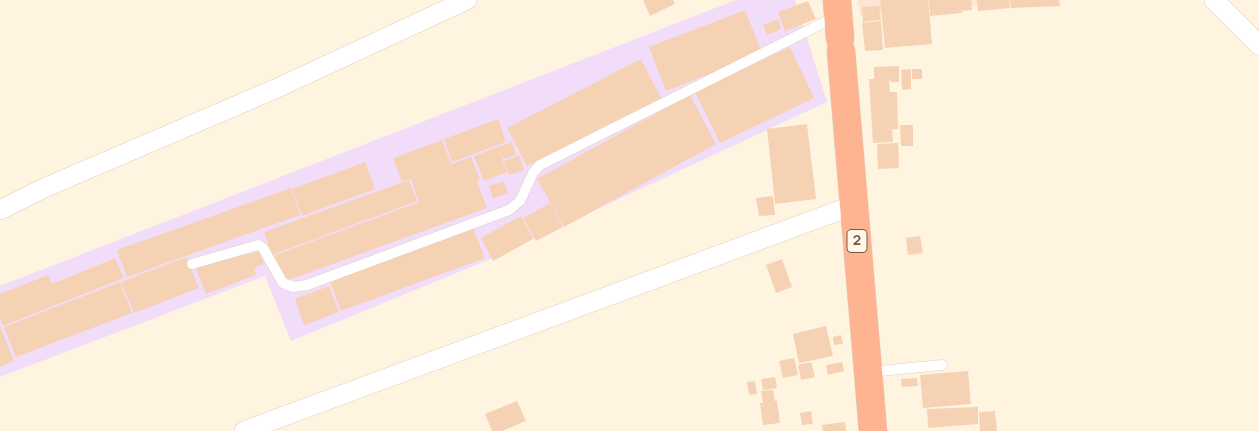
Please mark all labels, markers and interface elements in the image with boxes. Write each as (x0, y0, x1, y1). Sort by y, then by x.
road number: 2 (847, 230, 867, 252)

